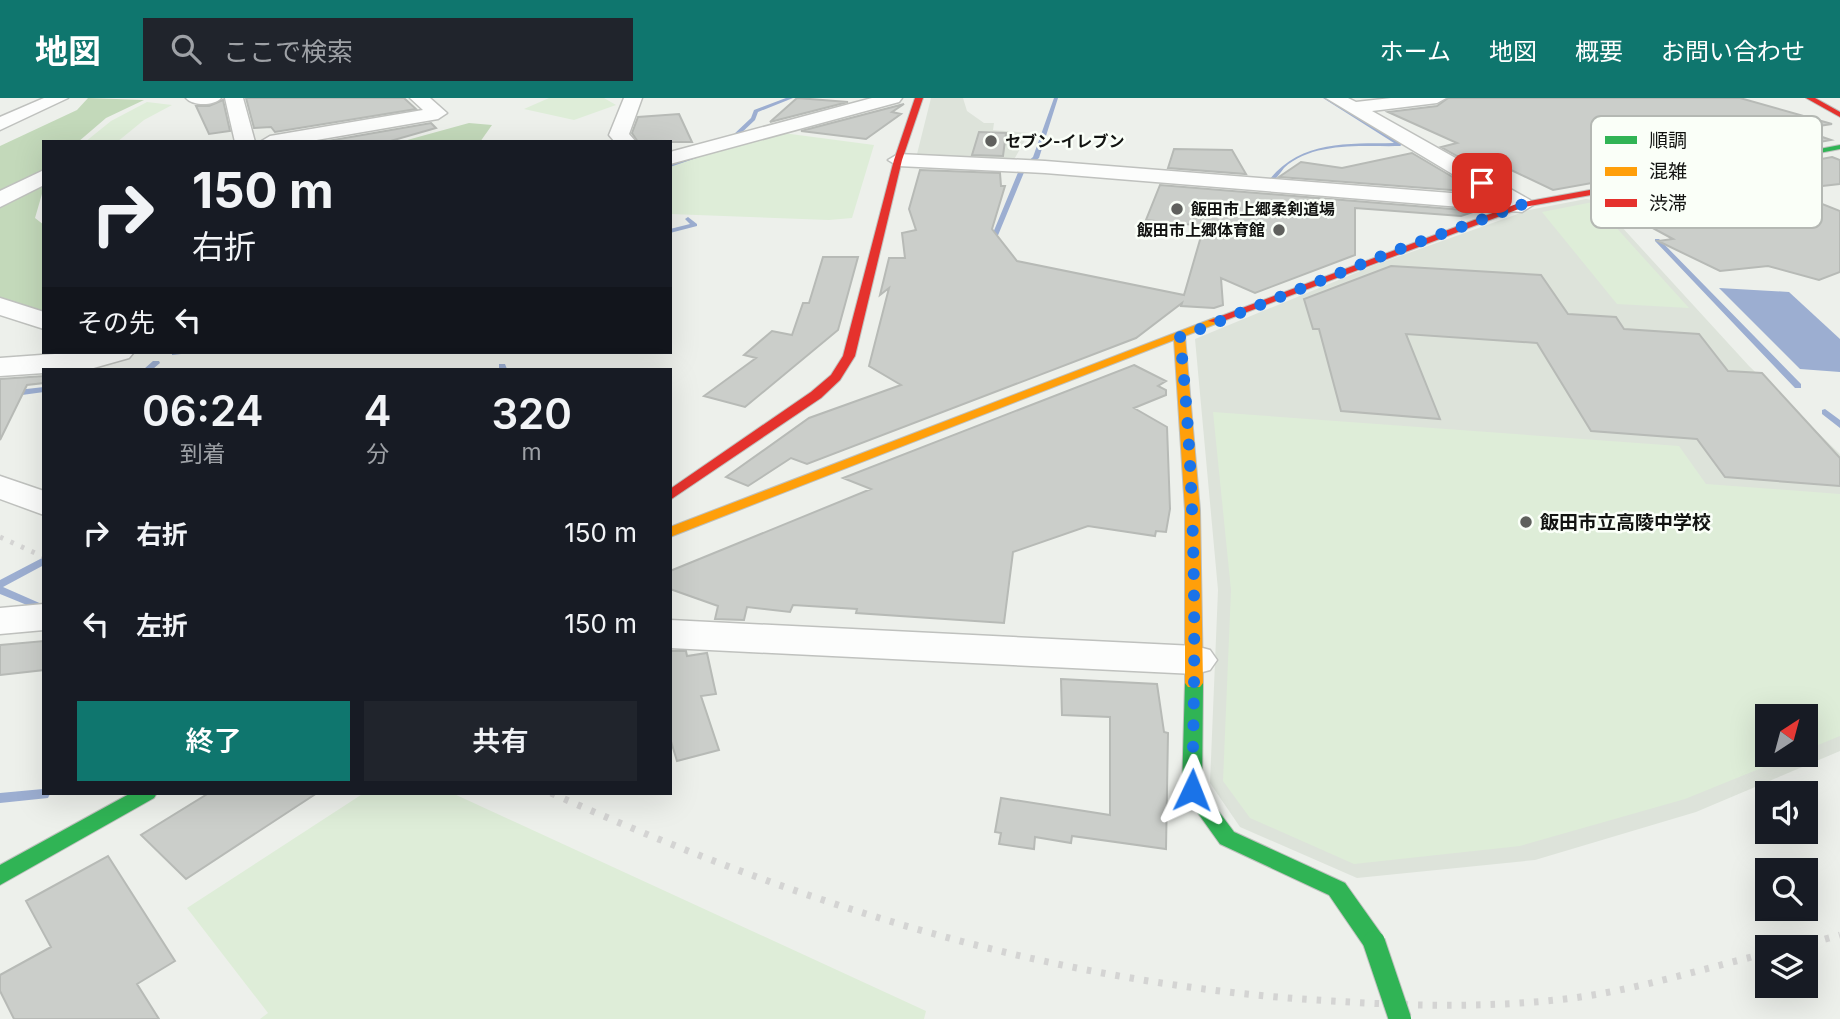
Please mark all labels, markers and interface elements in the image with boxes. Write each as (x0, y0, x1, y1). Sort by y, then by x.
search box (143, 18, 633, 81)
icon: search (167, 30, 205, 68)
text: 地図 (35, 31, 101, 71)
text: ここで検索 (223, 36, 353, 67)
text: ホーム (1380, 37, 1451, 66)
text: 地図 (1489, 37, 1537, 66)
text: 概要 (1575, 37, 1623, 66)
text: お問い合わせ (1661, 37, 1805, 66)
legend (1591, 116, 1822, 228)
text: 順調 (1649, 129, 1687, 152)
place label: セブン-イレブン (1005, 131, 1125, 151)
marker: セブン-イレブン (983, 133, 999, 149)
pin (1452, 153, 1512, 213)
text: 混雑 (1649, 160, 1687, 183)
text: 150 m (192, 161, 334, 220)
icon: arrive (1463, 164, 1501, 202)
icon: right (77, 168, 168, 259)
text: 渋滞 (1649, 192, 1687, 215)
place label: 飯田市上郷柔剣道場 (1190, 199, 1335, 219)
marker: 飯田市上郷柔剣道場 (1169, 201, 1185, 217)
place label: 飯田市上郷体育館 (1136, 220, 1265, 240)
marker: 飯田市上郷体育館 (1271, 222, 1287, 238)
text: 右折 (192, 227, 256, 266)
icon: left (169, 301, 207, 339)
text: その先 (77, 307, 155, 338)
text: 06:24 (142, 385, 263, 436)
text: 4 (363, 385, 391, 436)
text: 320 (491, 388, 572, 439)
text: m (522, 438, 542, 466)
text: 到着 (180, 440, 226, 468)
text: 分 (366, 440, 389, 468)
place label: 飯田市立高陵中学校 (1540, 511, 1711, 534)
icon: right (77, 514, 115, 552)
marker: 飯田市立高陵中学校 (1518, 514, 1534, 530)
text: 150 m (564, 517, 637, 548)
text: 右折 (136, 519, 188, 550)
icon: left (77, 605, 115, 643)
text: 150 m (564, 608, 637, 639)
text: 左折 (136, 610, 188, 641)
button: 終了 (77, 701, 350, 781)
button: 共有 (364, 701, 637, 781)
north arrow (1755, 704, 1818, 766)
map controls (1755, 704, 1818, 998)
position arrow (1155, 753, 1229, 827)
button: sound (1755, 781, 1818, 844)
button: search (1755, 858, 1818, 921)
button: layers (1755, 935, 1818, 998)

